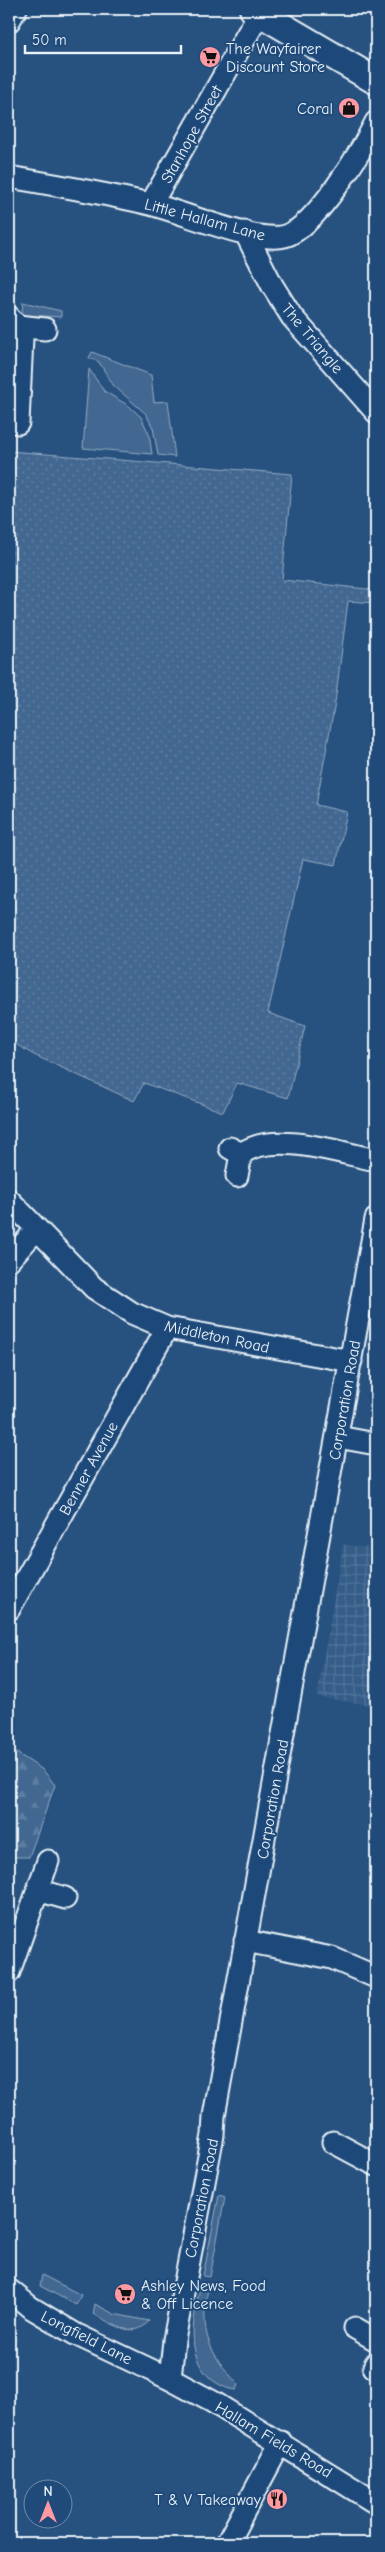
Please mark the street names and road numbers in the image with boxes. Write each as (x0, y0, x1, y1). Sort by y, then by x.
street label: Stanhope Street (158, 82, 226, 187)
street label: Little Hallam Lane (142, 195, 267, 245)
street label: The Triangle (278, 300, 347, 377)
street label: Middleton Road (163, 1317, 271, 1357)
street label: Corporation Road (326, 1339, 364, 1461)
street label: Benner Avenue (56, 1419, 122, 1518)
street label: Corporation Road (254, 1738, 292, 1860)
street label: Corporation Road (182, 2137, 222, 2259)
street label: Longfield Lane (38, 2307, 135, 2369)
street label: Hallam Fields Road (212, 2398, 335, 2482)

